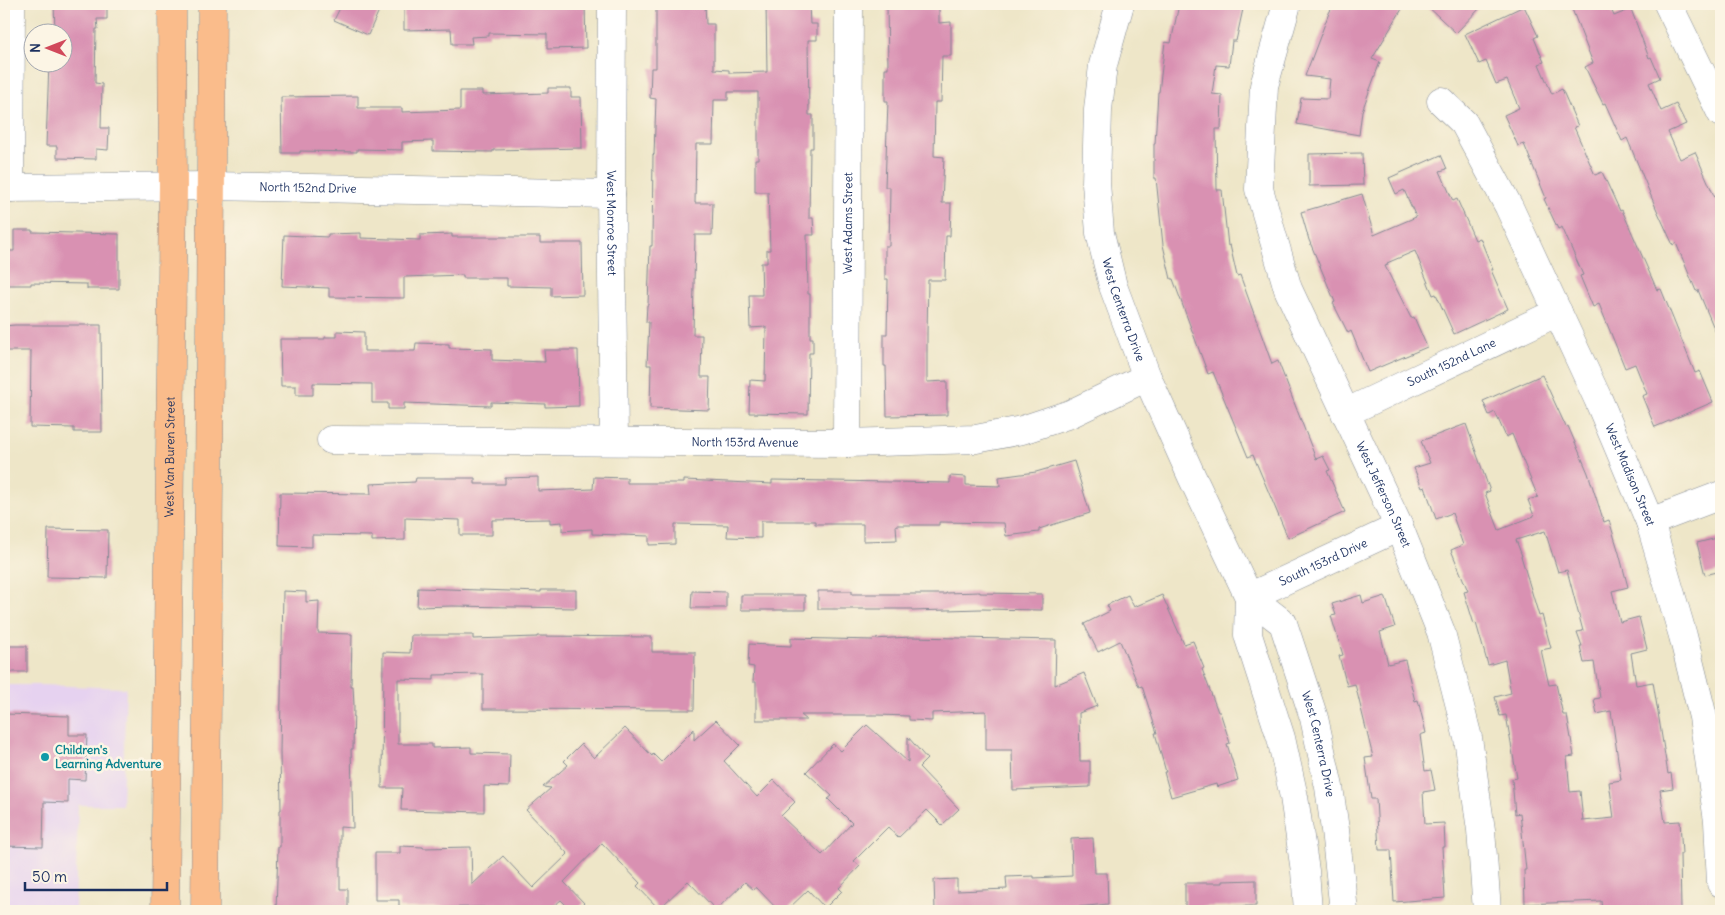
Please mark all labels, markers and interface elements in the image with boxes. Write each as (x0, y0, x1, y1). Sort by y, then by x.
north arrow (22, 22, 72, 72)
text: N (26, 43, 44, 53)
street label: West Monroe Street (604, 170, 620, 276)
street label: West Adams Street (840, 172, 855, 274)
street label: North 152nd Drive (259, 179, 357, 196)
street label: West Centerra Drive (1099, 256, 1148, 363)
street label: South 152nd Lane (1405, 335, 1498, 389)
street label: West Van Buren Street (161, 397, 178, 517)
street label: West Madison Street (1602, 421, 1659, 527)
street label: North 153rd Avenue (691, 434, 799, 450)
street label: West Jefferson Street (1353, 439, 1414, 550)
street label: South 153rd Drive (1276, 535, 1370, 589)
street label: West Centerra Drive (1299, 689, 1338, 798)
place label: Children's Learning Adventure (55, 742, 162, 772)
marker: Children's Learning Adventure (39, 751, 51, 763)
scale bar (25, 860, 168, 892)
text: 50 m (32, 867, 67, 886)

